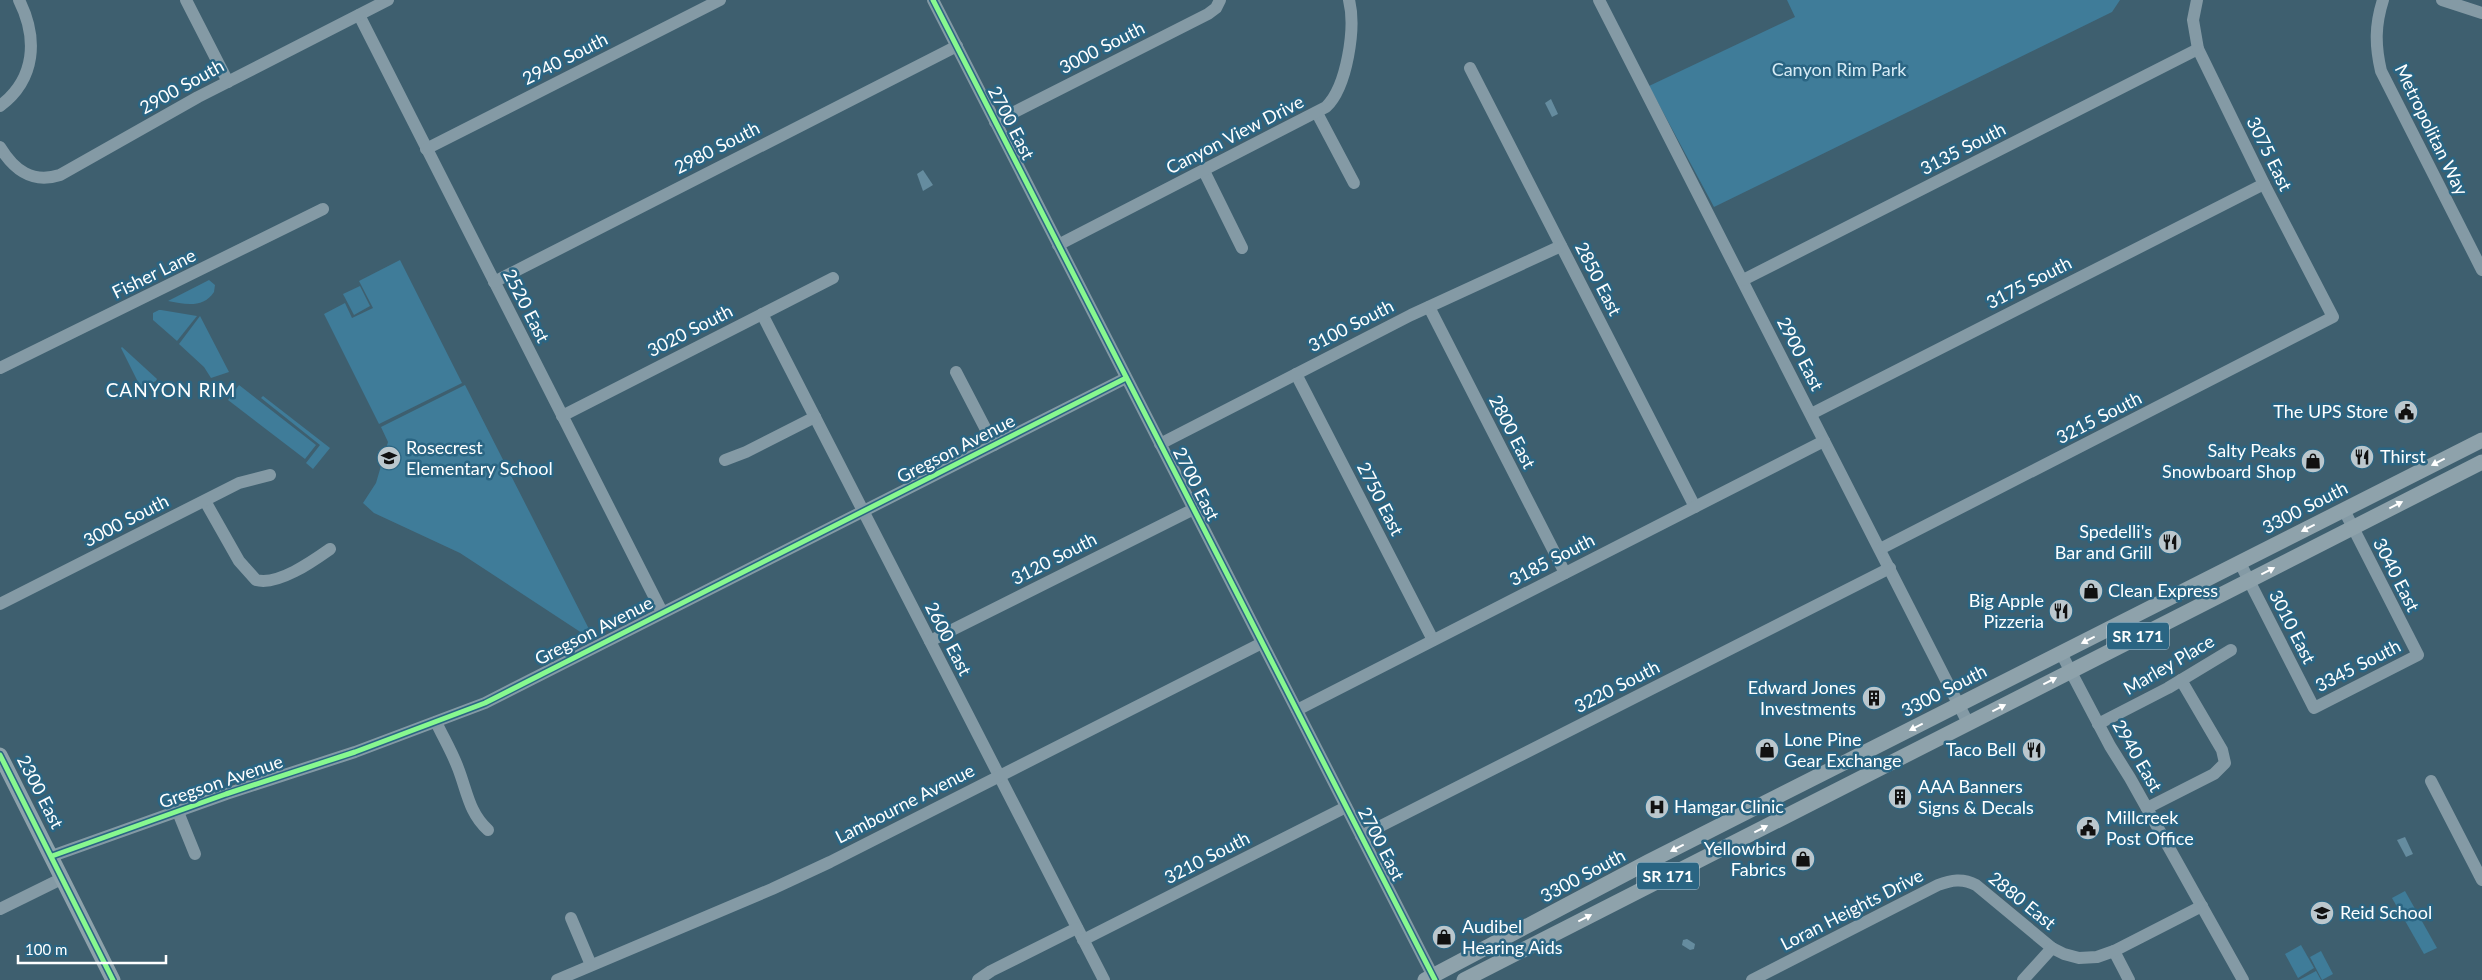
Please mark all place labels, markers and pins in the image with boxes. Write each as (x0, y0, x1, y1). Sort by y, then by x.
public building icon: The UPS Store (2393, 399, 2419, 425)
place label: The UPS Store (2273, 400, 2388, 422)
place label: Rosecrest Elementary School (406, 436, 553, 479)
place label: Salty Peaks Snowboard Shop (2162, 439, 2296, 482)
restaurant icon: Thirst (2349, 444, 2375, 470)
school or university icon: Rosecrest Elementary School (376, 445, 402, 471)
place label: Thirst (2380, 445, 2426, 467)
shop icon: Salty Peaks Snowboard Shop (2300, 448, 2326, 474)
place label: Spedelli's Bar and Grill (2055, 520, 2152, 563)
restaurant icon: Spedelli's Bar and Grill (2157, 529, 2183, 555)
shop icon: Clean Express (2078, 578, 2104, 604)
place label: Clean Express (2108, 579, 2218, 601)
place label: Big Apple Pizzeria (1969, 589, 2044, 632)
restaurant icon: Big Apple Pizzeria (2048, 598, 2074, 624)
place label: Edward Jones Investments (1748, 676, 1856, 719)
building icon: Edward Jones Investments (1861, 685, 1887, 711)
place label: Lone Pine Gear Exchange (1784, 728, 1902, 771)
shop icon: Lone Pine Gear Exchange (1754, 737, 1780, 763)
restaurant icon: Taco Bell (2021, 737, 2047, 763)
place label: Taco Bell (1946, 738, 2016, 760)
place label: AAA Banners Signs & Decals (1918, 775, 2034, 818)
building icon: AAA Banners Signs & Decals (1887, 784, 1913, 810)
hospital icon: Hamgar Clinic (1644, 794, 1670, 820)
place label: Hamgar Clinic (1674, 795, 1784, 817)
place label: Millcreek Post Office (2106, 806, 2194, 849)
public building icon: Millcreek Post Office (2075, 815, 2101, 841)
place label: Yellowbird Fabrics (1704, 837, 1786, 880)
shop icon: Yellowbird Fabrics (1790, 846, 1816, 872)
school or university icon: Reid School (2309, 900, 2335, 926)
place label: Reid School (2340, 901, 2432, 923)
place label: Audibel Hearing Aids (1462, 915, 1563, 958)
shop icon: Audibel Hearing Aids (1431, 924, 1457, 950)

